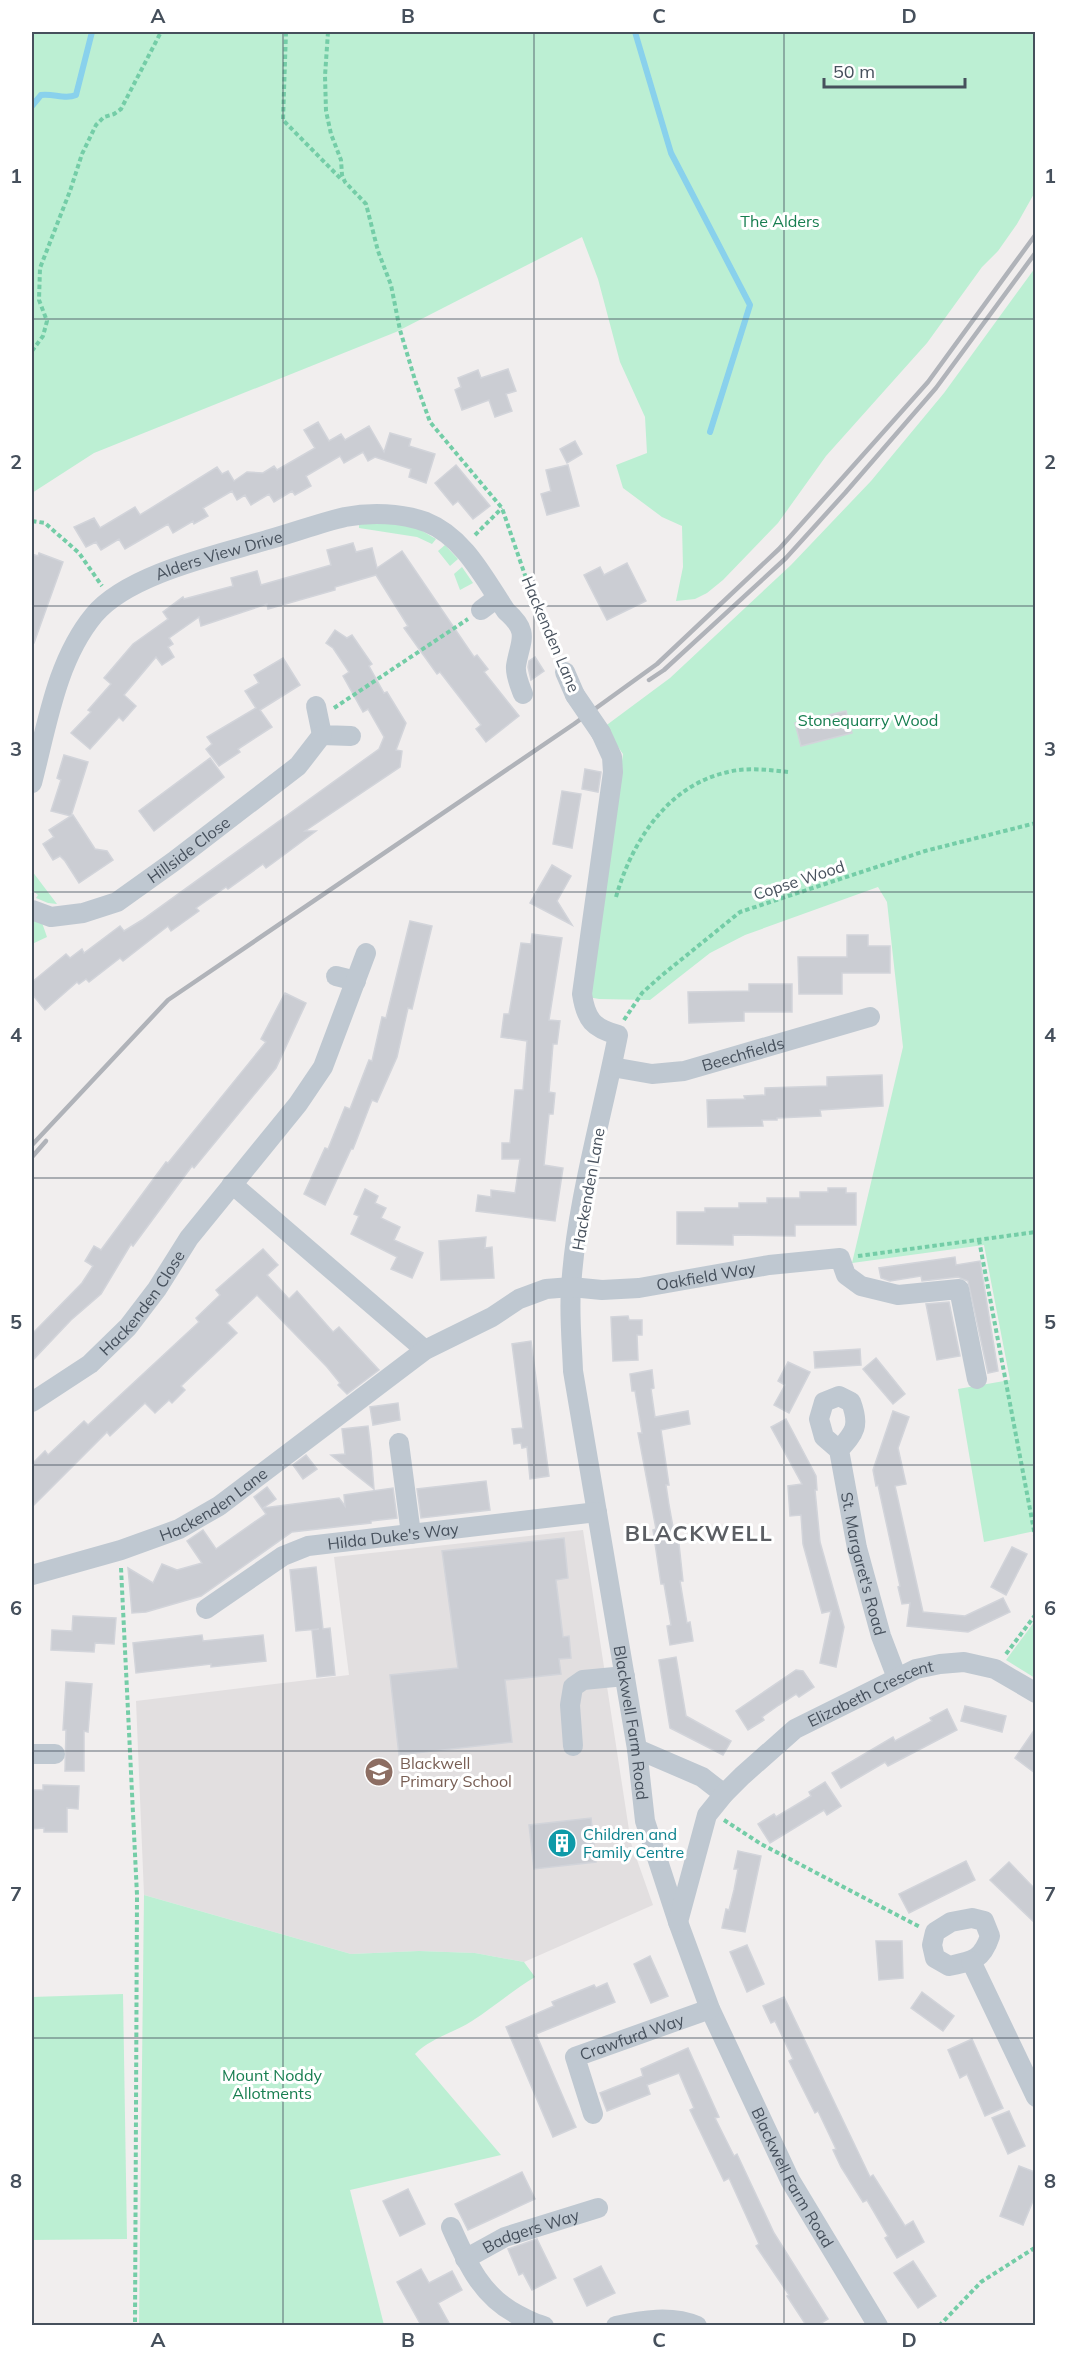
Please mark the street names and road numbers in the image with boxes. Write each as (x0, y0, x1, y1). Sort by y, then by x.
street label: Alders View Drive (152, 526, 285, 584)
street label: Hackenden Lane (518, 573, 584, 695)
street label: Hillside Close (143, 812, 234, 887)
street label: Copse Wood (751, 856, 847, 904)
street label: Beechfields (699, 1032, 786, 1075)
street label: Hackenden Lane (567, 1126, 609, 1252)
street label: Hackenden Close (95, 1246, 189, 1360)
street label: Oakfield Way (655, 1257, 758, 1295)
street label: Hackenden Lane (157, 1463, 271, 1545)
street label: St. Margaret's Road (837, 1490, 890, 1638)
street label: Hilda Duke's Way (326, 1518, 460, 1554)
street label: Blackwell Farm Road (610, 1644, 653, 1801)
street label: Elizabeth Crescent (804, 1656, 935, 1731)
street label: Crawfurd Way (577, 2009, 687, 2065)
street label: Blackwell Farm Road (747, 2104, 838, 2251)
street label: Badgers Way (479, 2204, 582, 2257)

